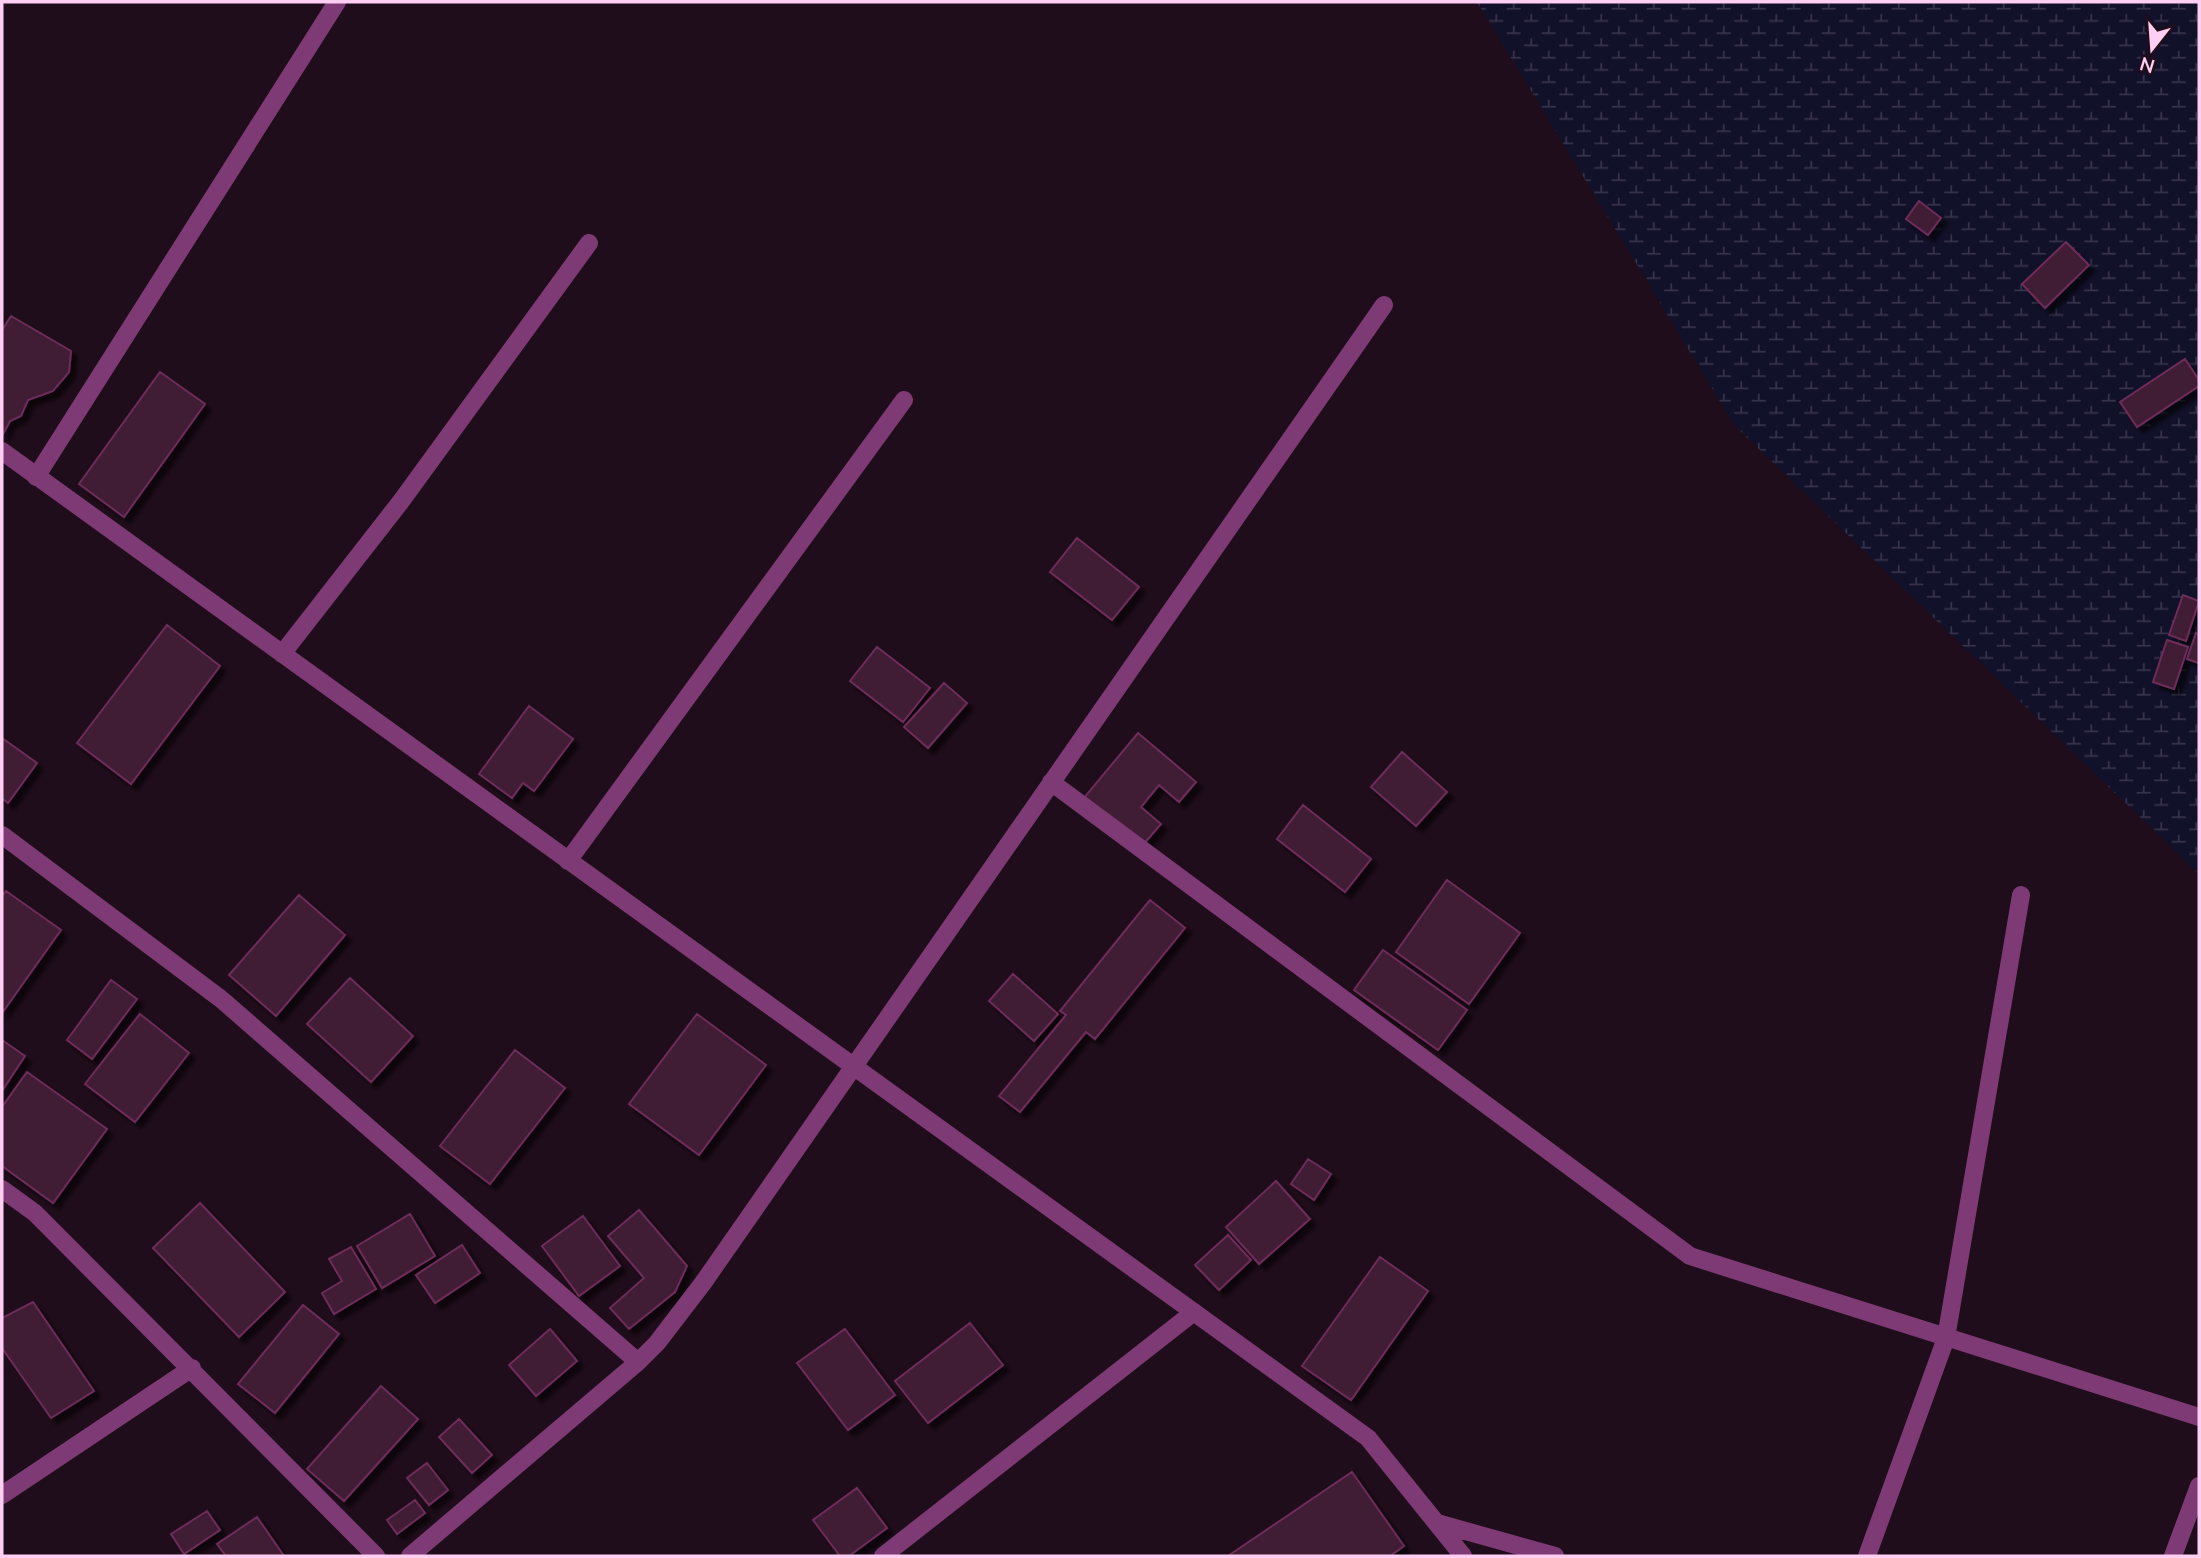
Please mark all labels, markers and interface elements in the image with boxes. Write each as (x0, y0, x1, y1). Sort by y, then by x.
north arrow (2117, 14, 2187, 84)
text: N (2137, 50, 2158, 79)

